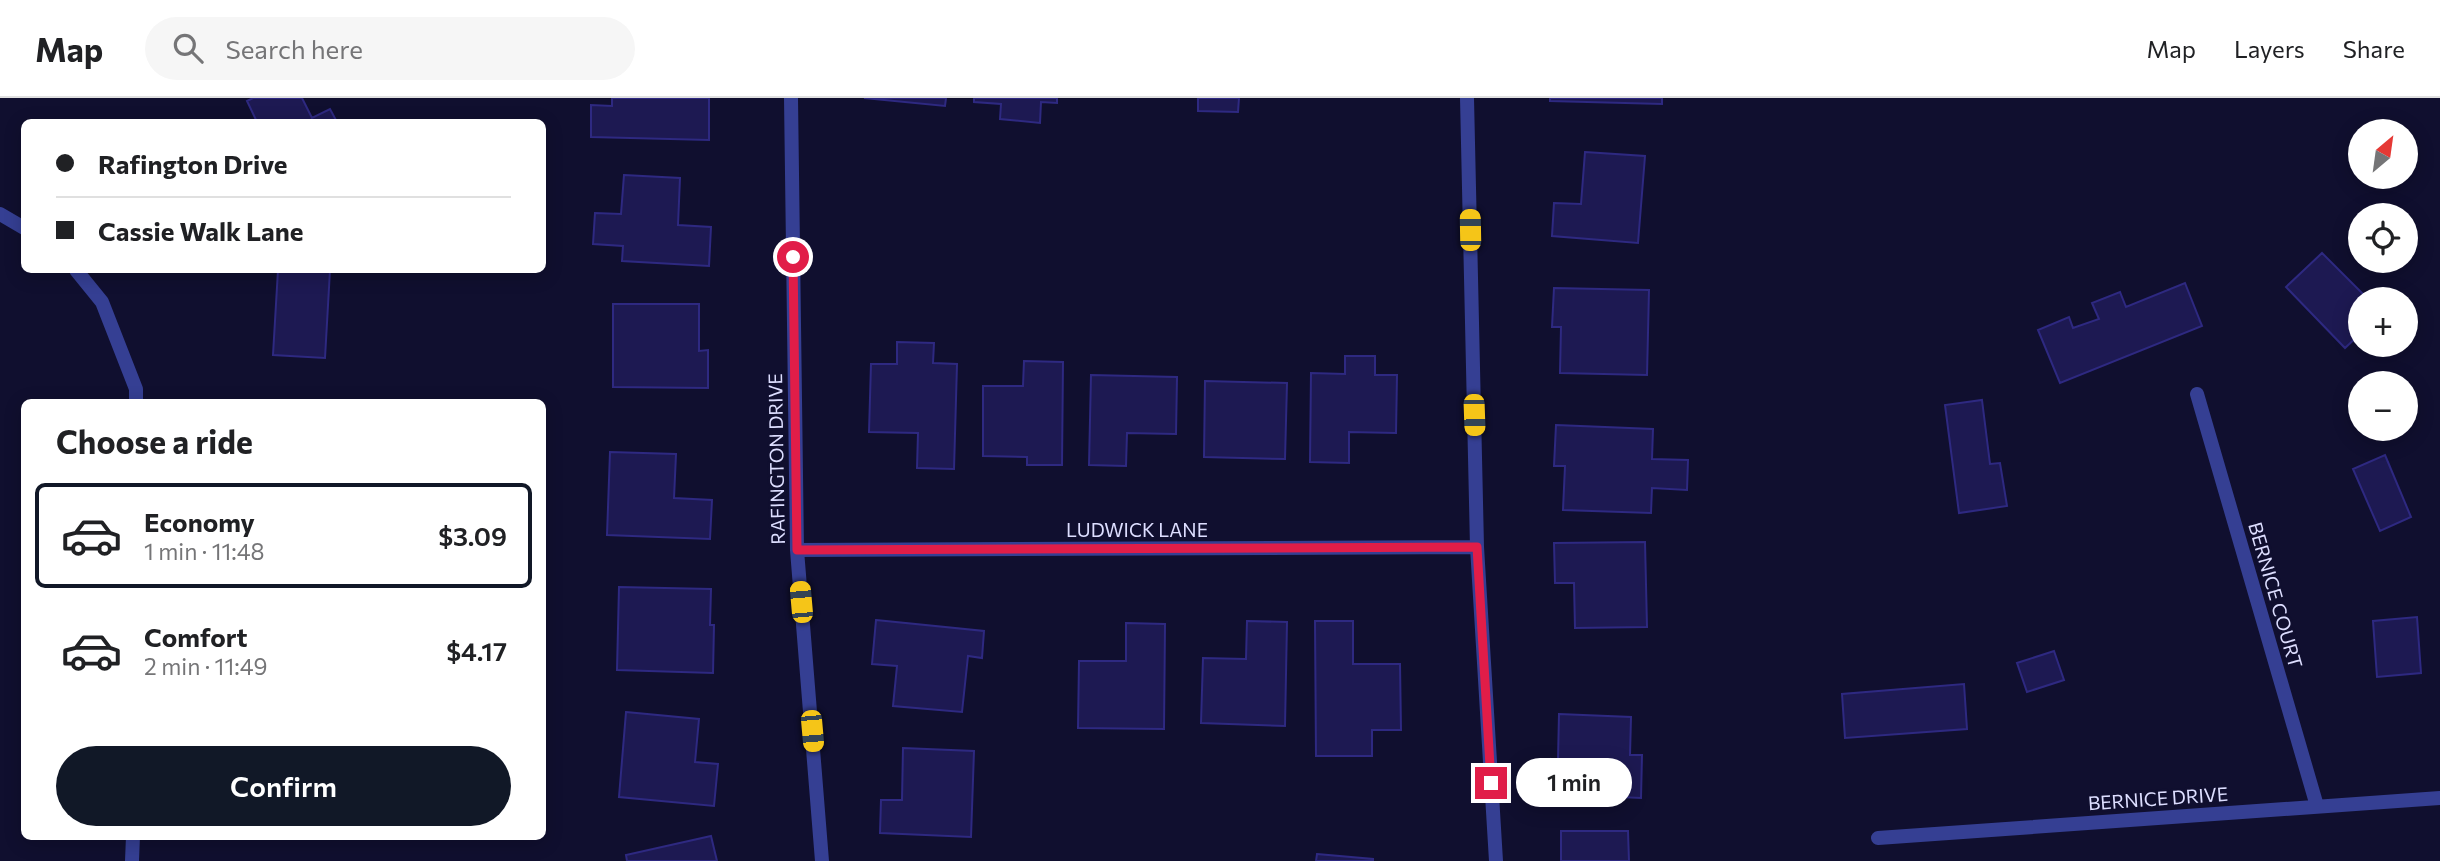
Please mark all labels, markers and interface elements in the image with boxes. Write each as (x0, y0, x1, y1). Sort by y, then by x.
search box (145, 17, 635, 80)
text: Map (35, 28, 103, 69)
icon: search (169, 29, 207, 67)
text: Search here (225, 33, 363, 64)
text: Map (2147, 34, 2196, 63)
text: Layers (2234, 34, 2305, 63)
text: Share (2343, 34, 2405, 63)
north arrow (2348, 119, 2418, 189)
map controls (2348, 119, 2418, 441)
text: Rafington Drive (98, 148, 287, 179)
button: locate (2348, 203, 2418, 273)
car (1460, 209, 1481, 251)
text: Cassie Walk Lane (98, 215, 303, 246)
route start (777, 241, 809, 273)
button: + (2348, 287, 2418, 357)
button: − (2348, 371, 2418, 441)
street label: RAFINGTON DRIVE (763, 373, 789, 545)
car (1463, 394, 1486, 436)
text: Choose a ride (56, 421, 253, 461)
icon: car (60, 504, 123, 567)
text: Economy (144, 506, 255, 537)
street label: LUDWICK LANE (1066, 518, 1208, 541)
street label: BERNICE COURT (2244, 519, 2308, 671)
text: $3.09 (438, 520, 507, 551)
text: 1 min · 11:48 (144, 537, 264, 565)
car (789, 580, 814, 624)
icon: car (60, 619, 123, 682)
text: Comfort (144, 621, 247, 652)
text: $4.17 (446, 635, 507, 666)
text: 2 min · 11:49 (144, 652, 267, 680)
car (800, 709, 825, 753)
button: Confirm (56, 746, 511, 826)
callout: 1 min (1516, 758, 1631, 808)
route end (1475, 767, 1507, 799)
text: 1 min (1547, 768, 1601, 796)
street label: BERNICE DRIVE (2087, 782, 2229, 814)

